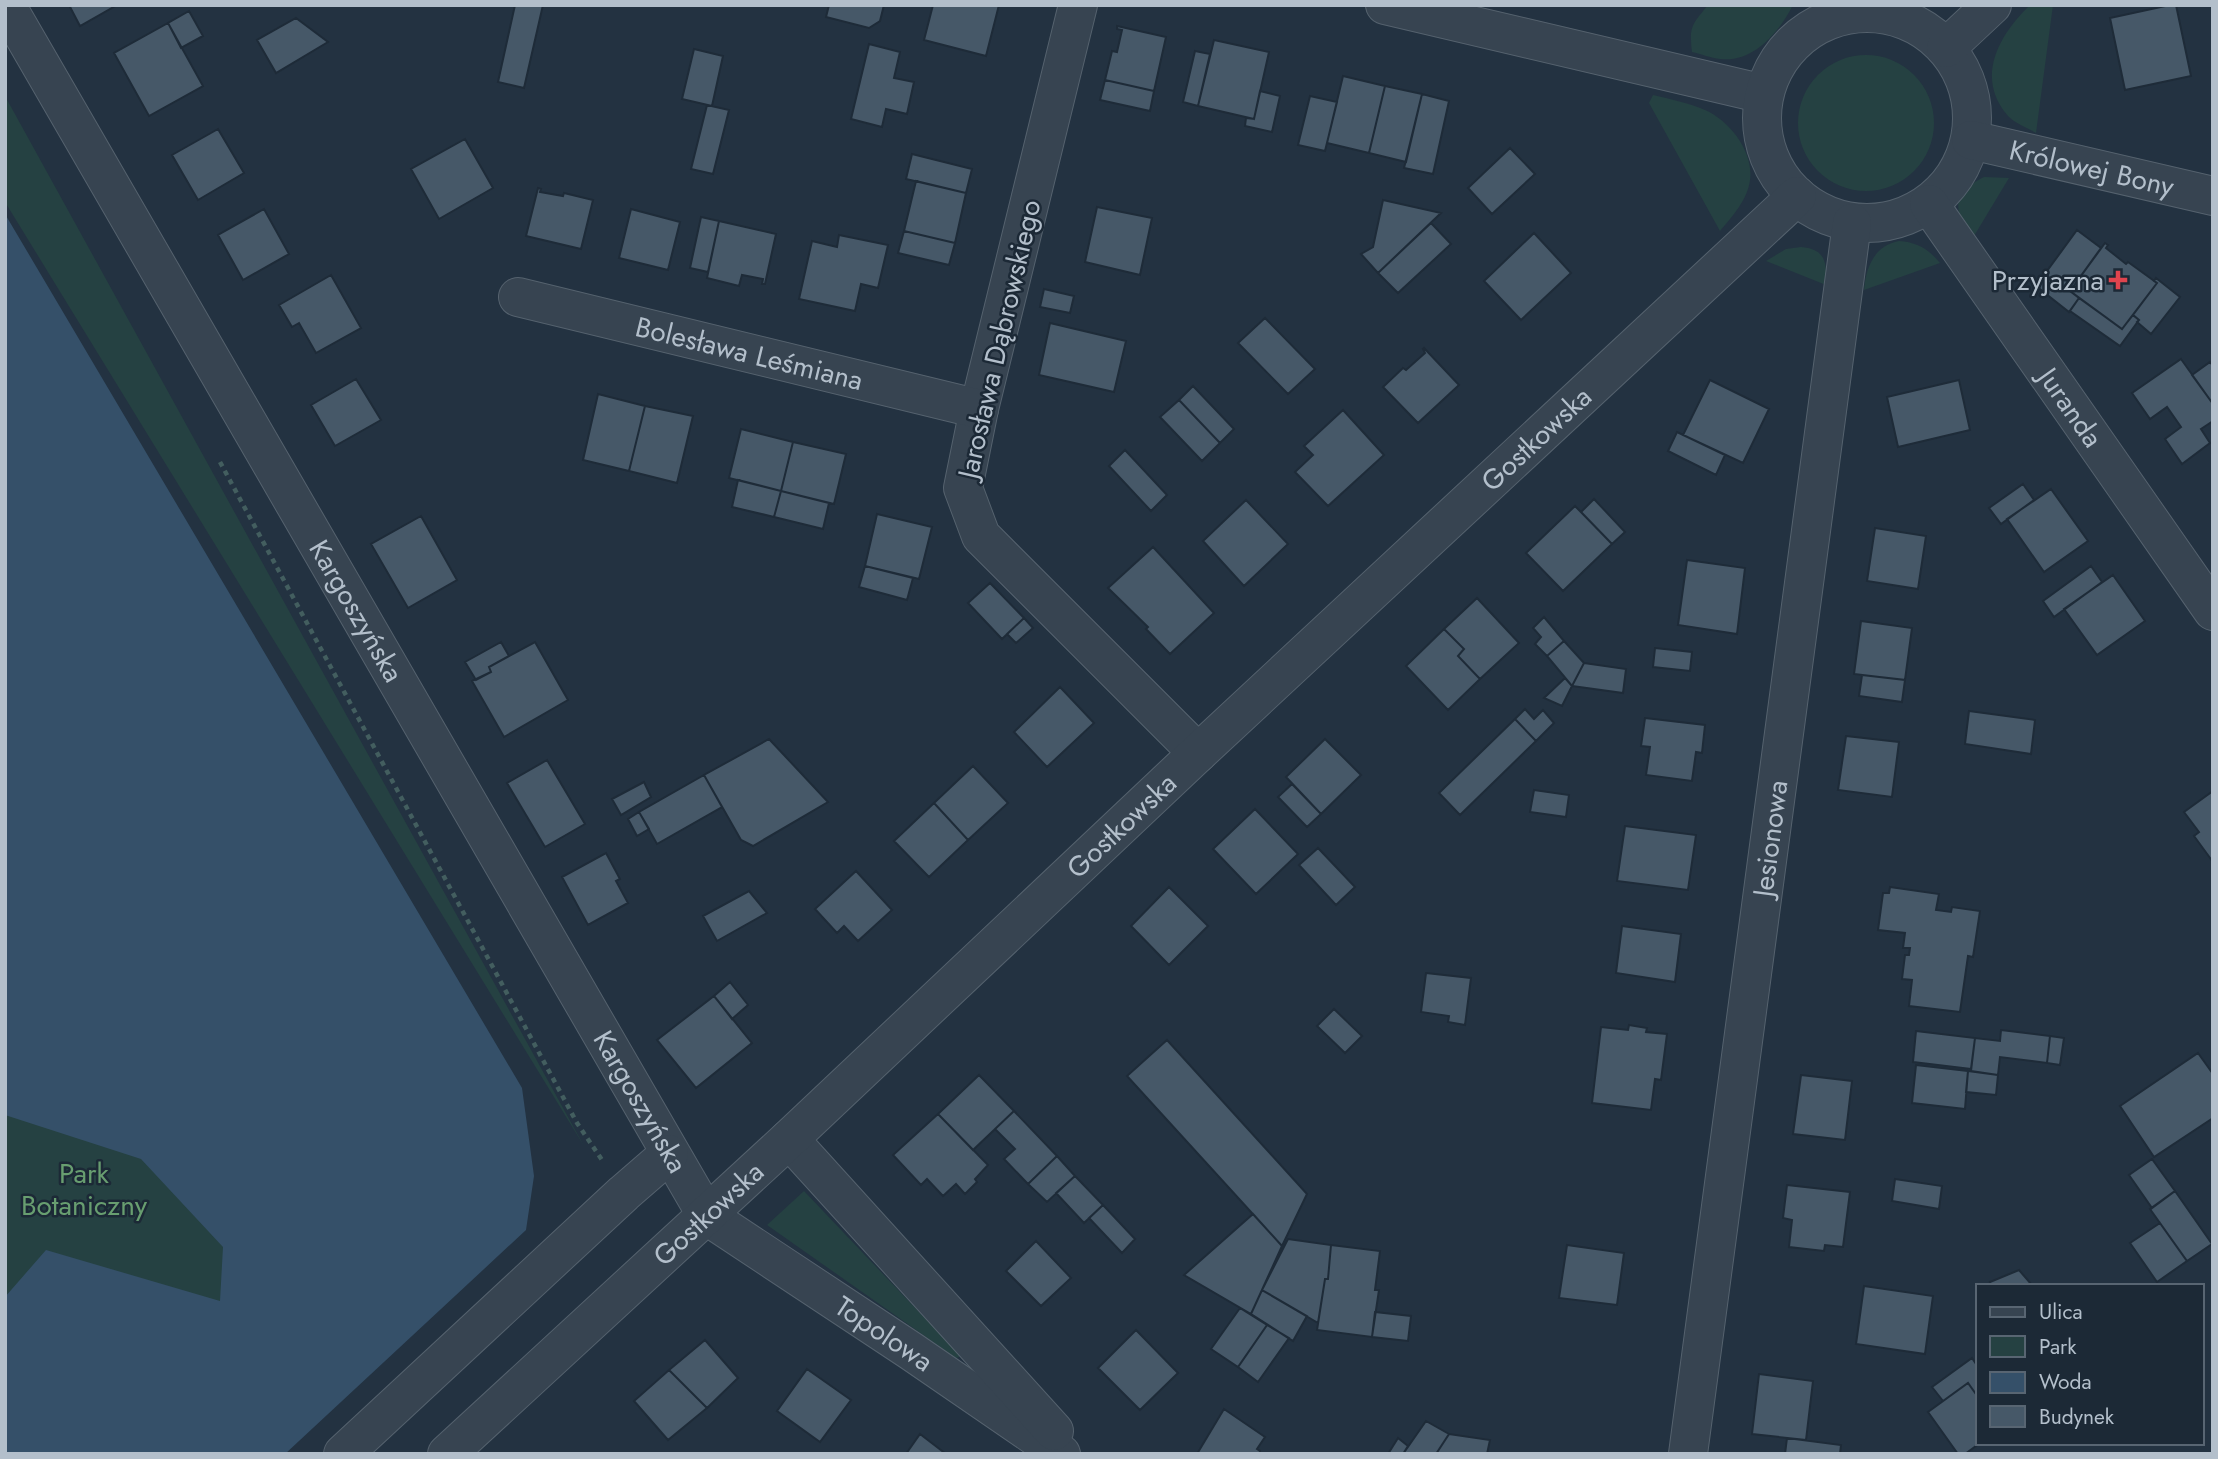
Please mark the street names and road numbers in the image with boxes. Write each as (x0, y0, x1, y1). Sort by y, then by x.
street label: Królowej Bony (2005, 130, 2179, 207)
street label: Jarosława Dąbrowskiego (947, 196, 1052, 486)
street label: Bolesława Leśmiana (631, 306, 867, 401)
street label: Juranda (2026, 356, 2113, 456)
street label: Gostkowska (1472, 377, 1601, 501)
street label: Kargoszyńska (299, 532, 414, 690)
street label: Gostkowska (1057, 763, 1186, 888)
street label: Jesionowa (1742, 778, 1799, 903)
street label: Kargoszyńska (583, 1023, 698, 1181)
street label: Gostkowska (644, 1152, 773, 1276)
street label: Topolowa (827, 1286, 942, 1382)

